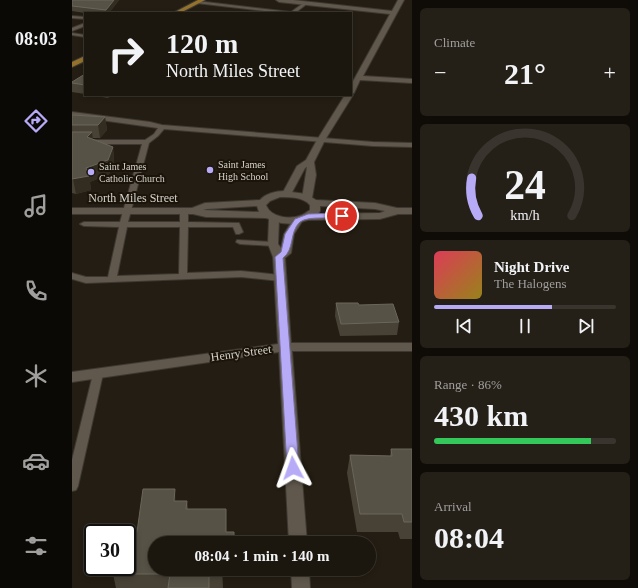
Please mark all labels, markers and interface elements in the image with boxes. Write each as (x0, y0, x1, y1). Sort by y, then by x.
icon: right (100, 28, 152, 80)
text: 120 m (166, 28, 238, 59)
text: 08:03 (15, 29, 57, 49)
text: Climate (434, 35, 475, 50)
text: 21° (504, 57, 546, 90)
text: − (434, 60, 446, 85)
text: + (604, 60, 616, 85)
text: North Miles Street (166, 61, 300, 81)
icon: directions (22, 107, 50, 135)
place label: Saint James High School (218, 159, 269, 182)
place label: Saint James Catholic Church (99, 161, 165, 184)
text: 24 (504, 162, 546, 208)
marker: Saint James High School (205, 165, 215, 175)
marker: Saint James Catholic Church (86, 167, 96, 177)
street label: North Miles Street (88, 191, 178, 205)
icon: music (22, 192, 50, 220)
pin (325, 199, 359, 233)
icon: arrive (331, 205, 353, 227)
text: km/h (510, 207, 540, 223)
text: Night Drive (494, 259, 569, 275)
text: The Halogens (494, 276, 567, 291)
icon: phone (22, 277, 50, 305)
icon: previous (453, 315, 475, 337)
icon: pause (514, 315, 536, 337)
icon: next (575, 315, 597, 337)
street label: Henry Street (210, 342, 273, 364)
icon: climate (22, 362, 50, 390)
text: Range · 86% (434, 377, 502, 392)
text: 430 km (434, 399, 528, 432)
icon: car (22, 447, 50, 475)
position arrow (272, 447, 314, 489)
text: Arrival (434, 499, 472, 514)
text: 08:04 (434, 521, 504, 554)
speed limit sign: 30 (84, 524, 136, 576)
icon: filters (22, 532, 50, 560)
text: 08:04 · 1 min · 140 m (195, 548, 330, 564)

